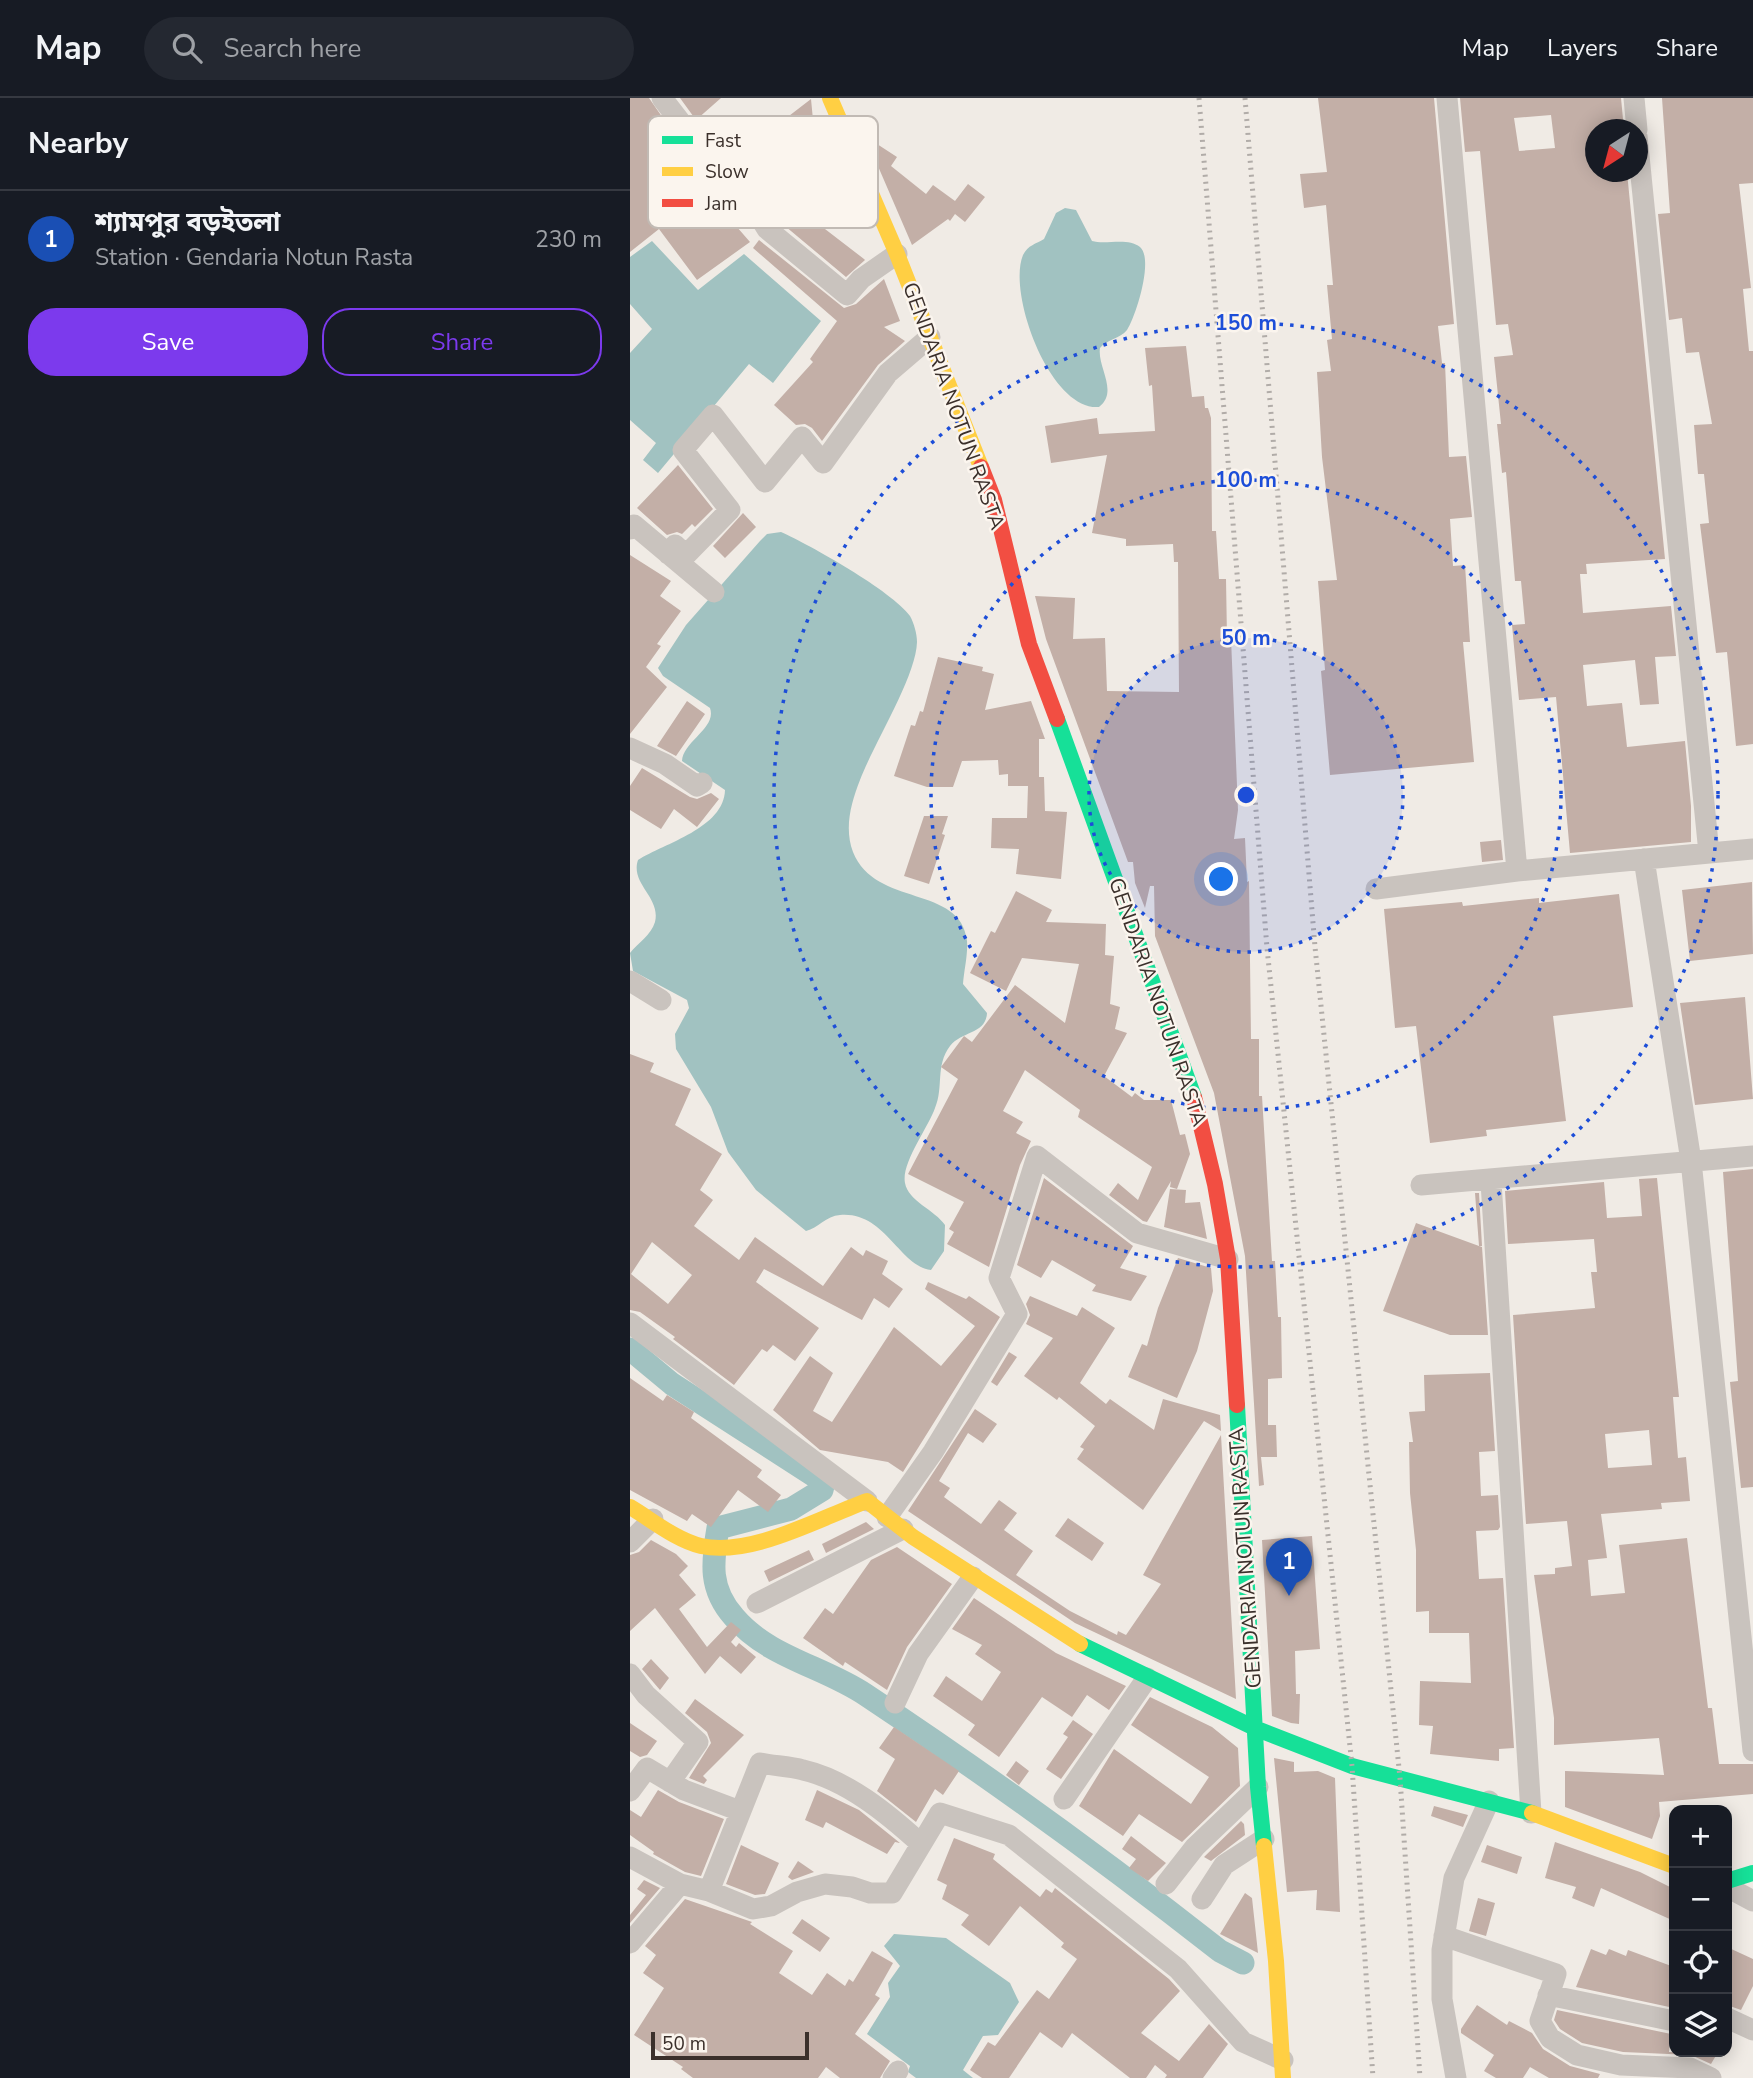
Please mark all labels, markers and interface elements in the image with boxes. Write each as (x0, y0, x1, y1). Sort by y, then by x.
search box (144, 17, 634, 80)
text: Map (35, 26, 102, 71)
icon: search (168, 29, 206, 67)
text: Search here (224, 31, 361, 66)
text: Map (1462, 32, 1509, 64)
text: Layers (1547, 32, 1618, 64)
text: Share (1656, 32, 1718, 64)
legend (648, 116, 878, 228)
north arrow (1585, 119, 1648, 182)
text: Nearby (28, 123, 128, 164)
text: Fast (705, 128, 741, 154)
text: Slow (705, 159, 749, 185)
text: Jam (704, 191, 738, 217)
text: শ্যামপুর বড়ইতলা (95, 205, 280, 240)
text: 1 (44, 224, 58, 255)
text: 230 m (535, 224, 602, 255)
text: Station · Gendaria Notun Rasta (95, 242, 413, 273)
street label: GENDARIA NOTUN RASTA (896, 278, 1012, 534)
button: Save (28, 308, 308, 376)
button: Share (322, 308, 602, 376)
text: 150 m (1215, 309, 1277, 337)
text: 100 m (1215, 466, 1277, 494)
text: 50 m (1221, 624, 1271, 652)
centre of rings (1234, 783, 1258, 807)
your location (1204, 862, 1238, 896)
street label: GENDARIA NOTUN RASTA (1102, 874, 1214, 1130)
street label: GENDARIA NOTUN RASTA (1222, 1427, 1268, 1689)
pin: 1 (1266, 1538, 1312, 1596)
map controls (1669, 1805, 1732, 2057)
button: + (1669, 1805, 1732, 1868)
button: − (1669, 1868, 1732, 1931)
button: locate (1669, 1931, 1732, 1994)
button: layers (1669, 1994, 1732, 2057)
scale bar (651, 2029, 808, 2061)
text: 50 m (662, 2031, 706, 2057)

